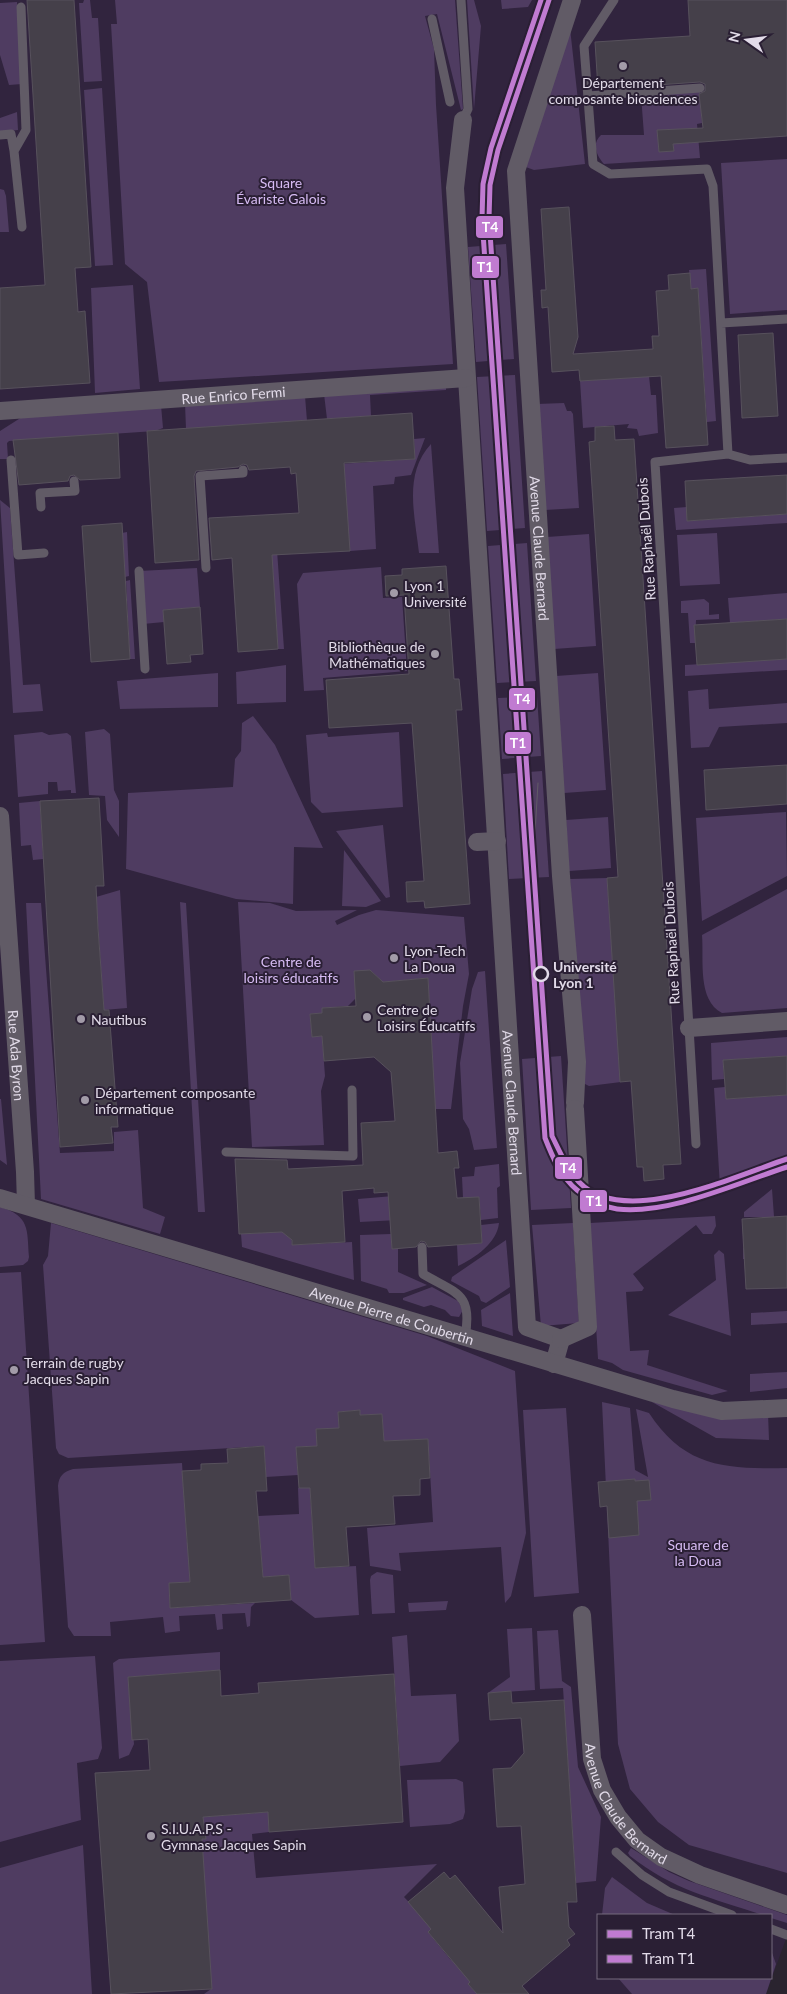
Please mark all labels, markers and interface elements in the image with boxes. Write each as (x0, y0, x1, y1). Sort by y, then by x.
north arrow (722, 15, 772, 65)
text: N (724, 29, 743, 44)
marker: Département composante biosciences (617, 60, 629, 72)
place label: Département composante biosciences (549, 74, 697, 107)
park label: Square Évariste Galois (236, 174, 326, 207)
line badge: T4 (475, 215, 504, 239)
text: T4 (482, 218, 498, 235)
line badge: T1 (471, 255, 500, 279)
text: T1 (477, 258, 493, 275)
street label: Rue Enrico Fermi (181, 382, 286, 407)
street label: Avenue Claude Bernard (527, 475, 553, 621)
street label: Rue Raphaël Dubois (633, 477, 659, 601)
place label: Lyon 1 Université (404, 577, 467, 610)
marker: Lyon 1 Université (388, 587, 400, 599)
place label: Bibliothèque de Mathématiques (328, 638, 425, 671)
marker: Bibliothèque de Mathématiques (429, 648, 441, 660)
line badge: T4 (508, 687, 536, 711)
text: T4 (514, 690, 530, 707)
line badge: T1 (504, 731, 532, 755)
text: T1 (510, 734, 526, 751)
street label: Rue Raphaël Dubois (659, 881, 683, 1005)
place label: Lyon-Tech La Doua (404, 942, 465, 975)
marker: Lyon-Tech La Doua (388, 952, 400, 964)
park label: Centre de loisirs éducatifs (244, 953, 338, 986)
place label: Université Lyon 1 (553, 958, 617, 991)
marker: Université Lyon 1 (533, 966, 549, 982)
place label: Centre de Loisirs Éducatifs (377, 1001, 476, 1034)
street label: Rue Ada Byron (5, 1009, 28, 1102)
place label: Nautibus (91, 1011, 147, 1028)
marker: Centre de Loisirs Éducatifs (361, 1011, 373, 1023)
marker: Nautibus (75, 1013, 87, 1025)
street label: Avenue Claude Bernard (500, 1030, 526, 1176)
place label: Département composante informatique (95, 1084, 255, 1117)
marker: Département composante informatique (79, 1094, 91, 1106)
line badge: T4 (554, 1156, 583, 1180)
text: T4 (560, 1159, 576, 1176)
line badge: T1 (579, 1189, 608, 1213)
text: T1 (586, 1192, 602, 1209)
street label: Avenue Pierre de Coubertin (308, 1282, 476, 1348)
place label: Terrain de rugby Jacques Sapin (24, 1354, 124, 1387)
marker: Terrain de rugby Jacques Sapin (8, 1364, 20, 1376)
park label: Square de la Doua (667, 1536, 729, 1569)
street label: Avenue Claude Bernard (582, 1743, 670, 1867)
place label: S.I.U.A.P.S - Gymnase Jacques Sapin (161, 1820, 306, 1853)
marker: S.I.U.A.P.S - Gymnase Jacques Sapin (145, 1830, 157, 1842)
legend (597, 1914, 772, 1979)
text: Tram T4 (642, 1924, 696, 1942)
text: Tram T1 (642, 1949, 695, 1967)

